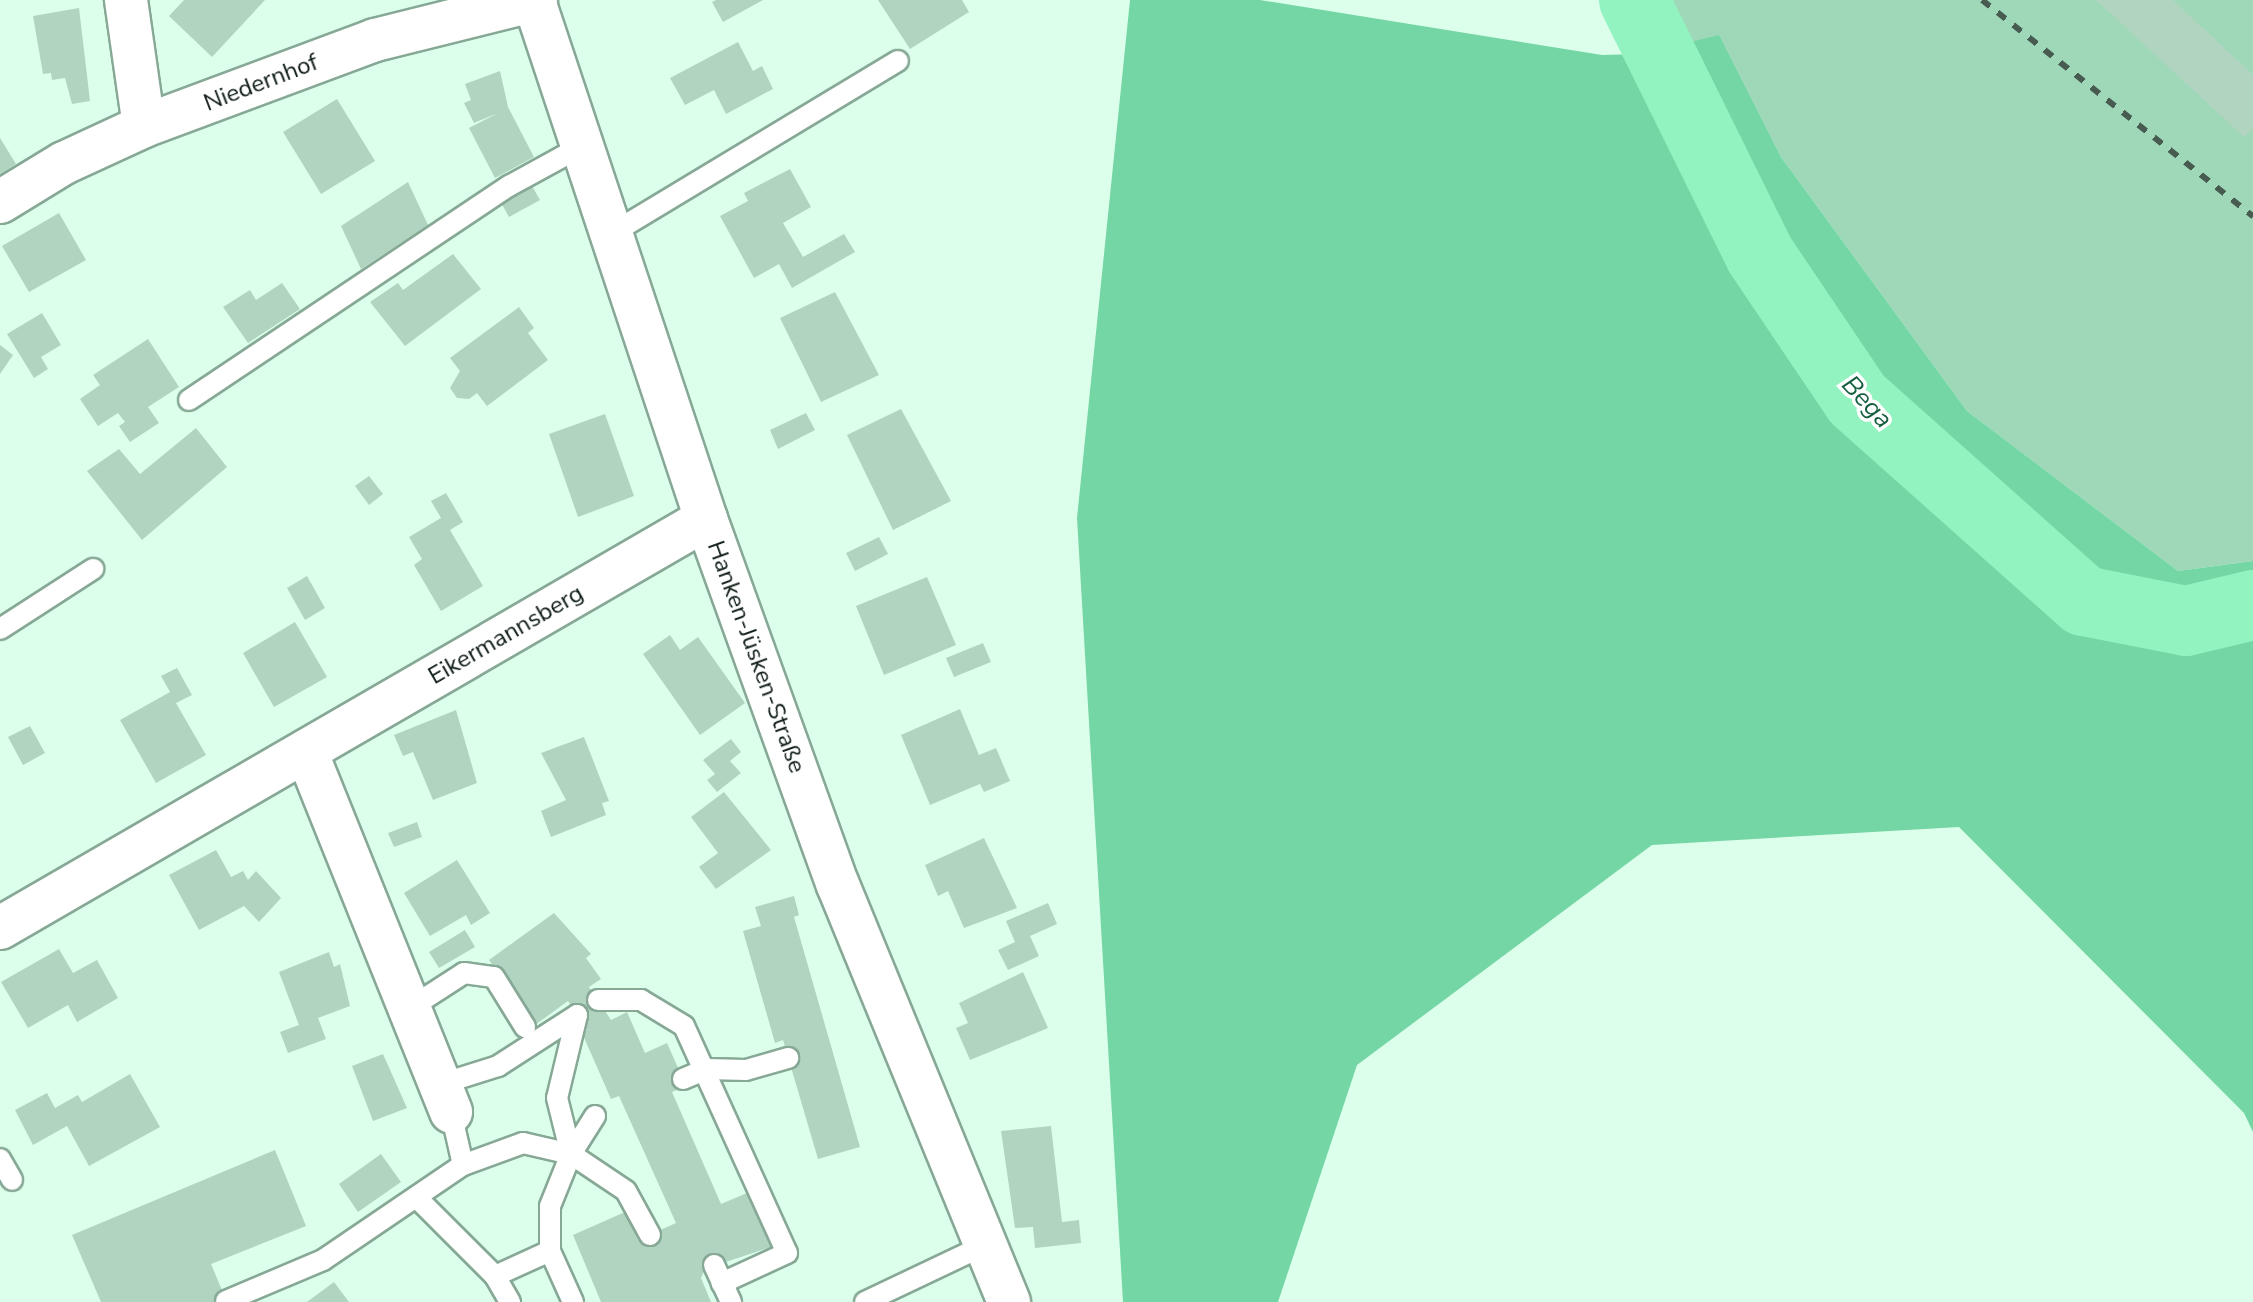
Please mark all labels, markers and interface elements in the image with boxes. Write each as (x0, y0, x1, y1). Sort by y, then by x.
street label: Niedernhof (200, 48, 322, 118)
water label: Bega (1835, 369, 1899, 435)
street label: Hanken-Jüsken-Straße (701, 537, 811, 777)
street label: Eikermannsberg (423, 579, 589, 691)

